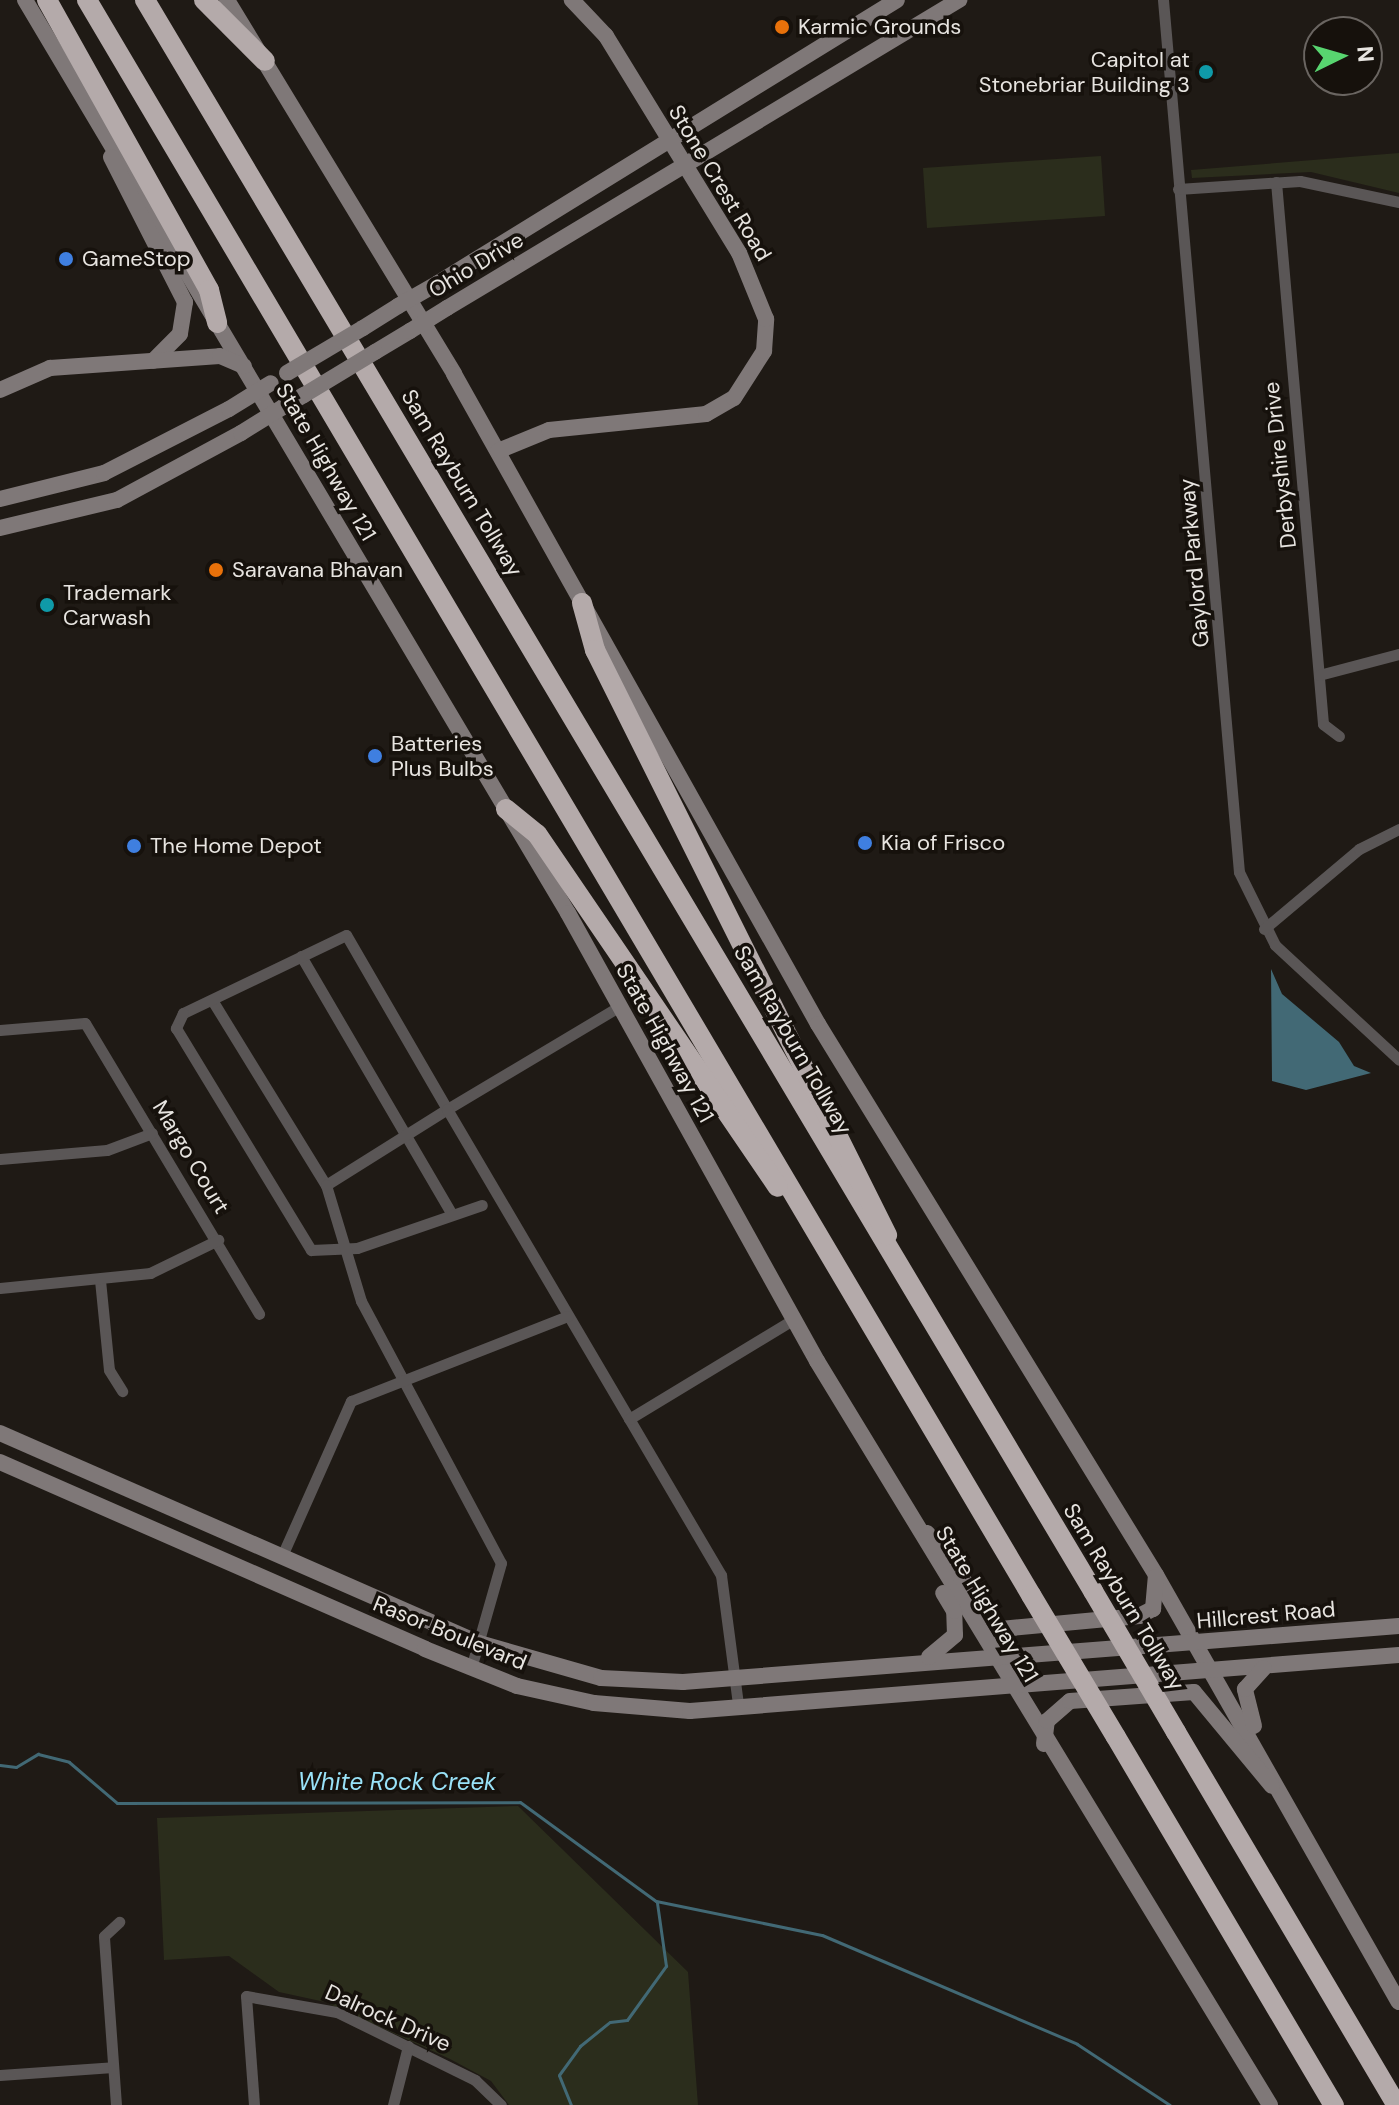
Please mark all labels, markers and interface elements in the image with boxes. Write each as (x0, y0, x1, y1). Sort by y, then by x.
place label: Karmic Grounds (798, 14, 961, 40)
north arrow (1303, 16, 1383, 96)
marker: Karmic Grounds (773, 18, 791, 36)
text: N (1350, 45, 1381, 63)
place label: Capitol at Stonebriar Building 3 (979, 46, 1190, 98)
marker: Capitol at Stonebriar Building 3 (1197, 63, 1215, 81)
street label: Stone Crest Road (663, 100, 777, 266)
street label: Ohio Drive (424, 226, 528, 304)
place label: GameStop (82, 246, 191, 272)
marker: GameStop (57, 250, 75, 268)
street label: State Highway 121 (270, 379, 382, 545)
street label: Derbyshire Drive (1258, 380, 1302, 550)
street label: Sam Rayburn Tollway (396, 385, 528, 581)
street label: Gaylord Parkway (1173, 477, 1215, 649)
place label: Saravana Bhavan (232, 557, 403, 583)
marker: Saravana Bhavan (207, 561, 225, 579)
place label: Trademark Carwash (63, 579, 171, 630)
marker: Trademark Carwash (38, 596, 56, 614)
place label: Batteries Plus Bulbs (391, 730, 494, 782)
marker: Batteries Plus Bulbs (366, 747, 384, 765)
place label: Kia of Frisco (881, 830, 1005, 856)
place label: The Home Depot (150, 833, 322, 859)
marker: Kia of Frisco (856, 834, 874, 852)
marker: The Home Depot (125, 837, 143, 855)
street label: Sam Rayburn Tollway (728, 941, 858, 1139)
street label: State Highway 121 (610, 959, 720, 1127)
street label: Margo Court (147, 1096, 235, 1218)
street label: Sam Rayburn Tollway (1058, 1499, 1190, 1695)
street label: State Highway 121 (930, 1521, 1044, 1687)
street label: Rasor Boulevard (369, 1590, 531, 1676)
street label: Hillcrest Road (1196, 1596, 1336, 1634)
water label: White Rock Creek (298, 1768, 496, 1796)
street label: Dalrock Drive (321, 1979, 455, 2057)

